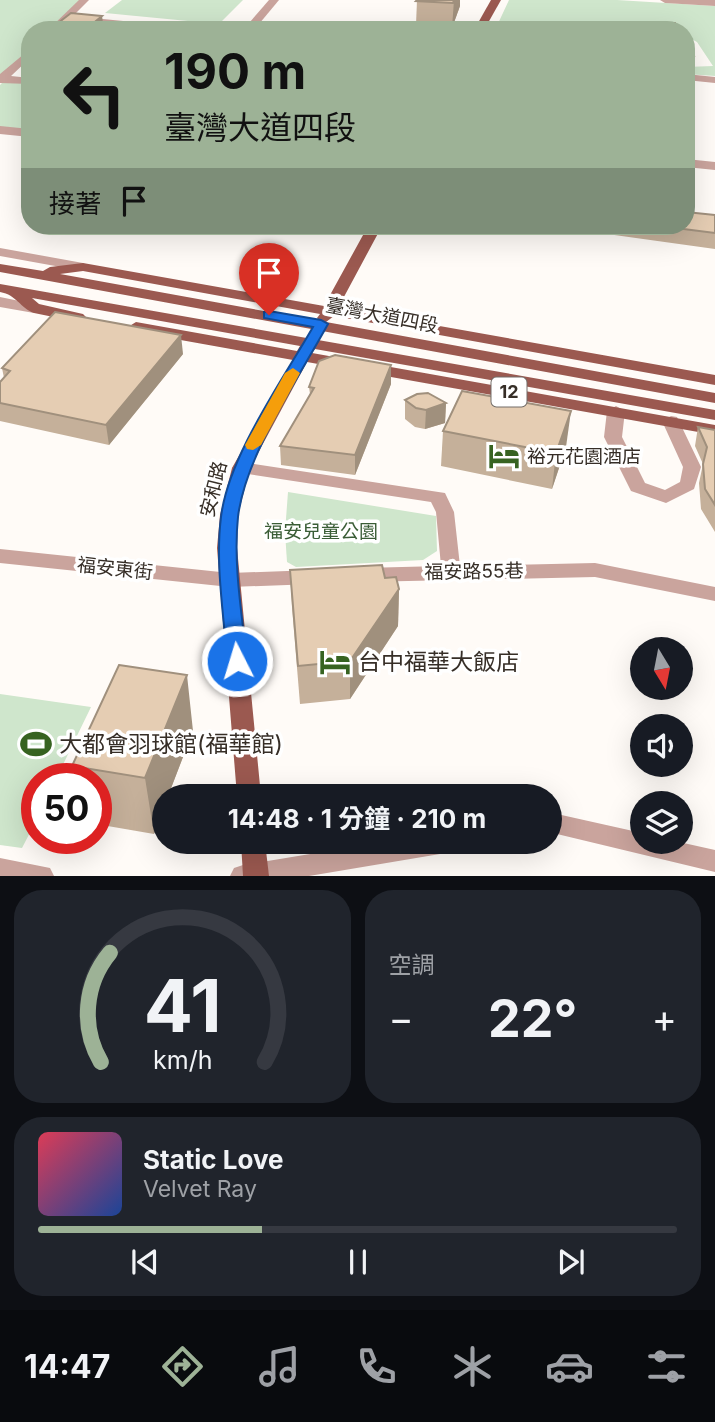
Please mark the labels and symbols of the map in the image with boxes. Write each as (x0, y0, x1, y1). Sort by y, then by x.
pin (239, 243, 299, 315)
street label: 臺灣大道四段 (324, 293, 440, 338)
road number: 12 (491, 378, 526, 406)
hotel icon: 裕元花園酒店 (487, 439, 521, 473)
place label: 裕元花園酒店 (527, 445, 641, 468)
street label: 安和路 (195, 459, 232, 520)
park label: 福安兒童公園 (264, 520, 378, 543)
street label: 福安東街 (76, 553, 154, 584)
street label: 福安路55巷 (424, 559, 524, 584)
position arrow (200, 624, 274, 698)
north arrow (630, 637, 693, 700)
hotel icon: 台中福華大飯店 (318, 645, 352, 679)
place label: 台中福華大飯店 (358, 648, 519, 676)
sports icon: 大都會羽球館(福華館) (19, 727, 53, 761)
place label: 大都會羽球館(福華館) (59, 730, 283, 758)
speed limit sign: 50 (21, 763, 112, 854)

